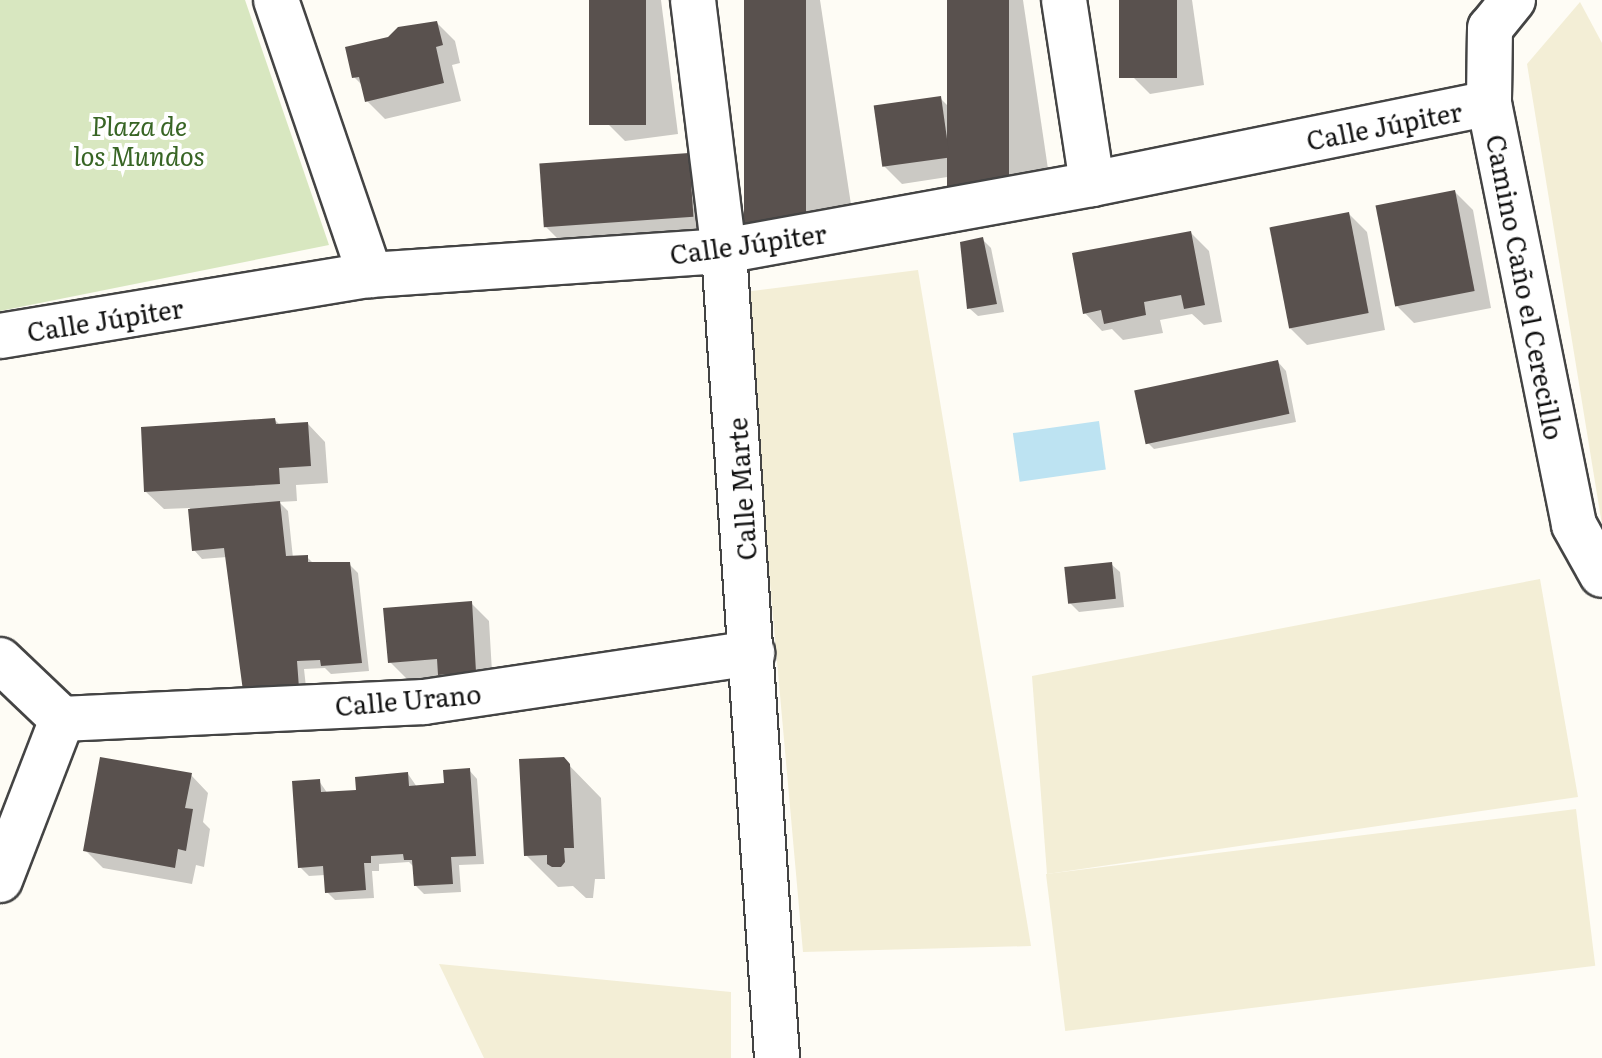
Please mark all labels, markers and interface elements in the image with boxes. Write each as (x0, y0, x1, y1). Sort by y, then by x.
street label: Calle Júpiter (1304, 95, 1464, 155)
park label: Plaza de los Mundos (73, 109, 205, 170)
street label: Camino Caño el Cerecillo (1481, 132, 1571, 442)
street label: Calle Júpiter (668, 217, 828, 269)
street label: Calle Júpiter (25, 291, 185, 347)
street label: Calle Marte (720, 416, 762, 562)
street label: Calle Urano (334, 677, 482, 721)

